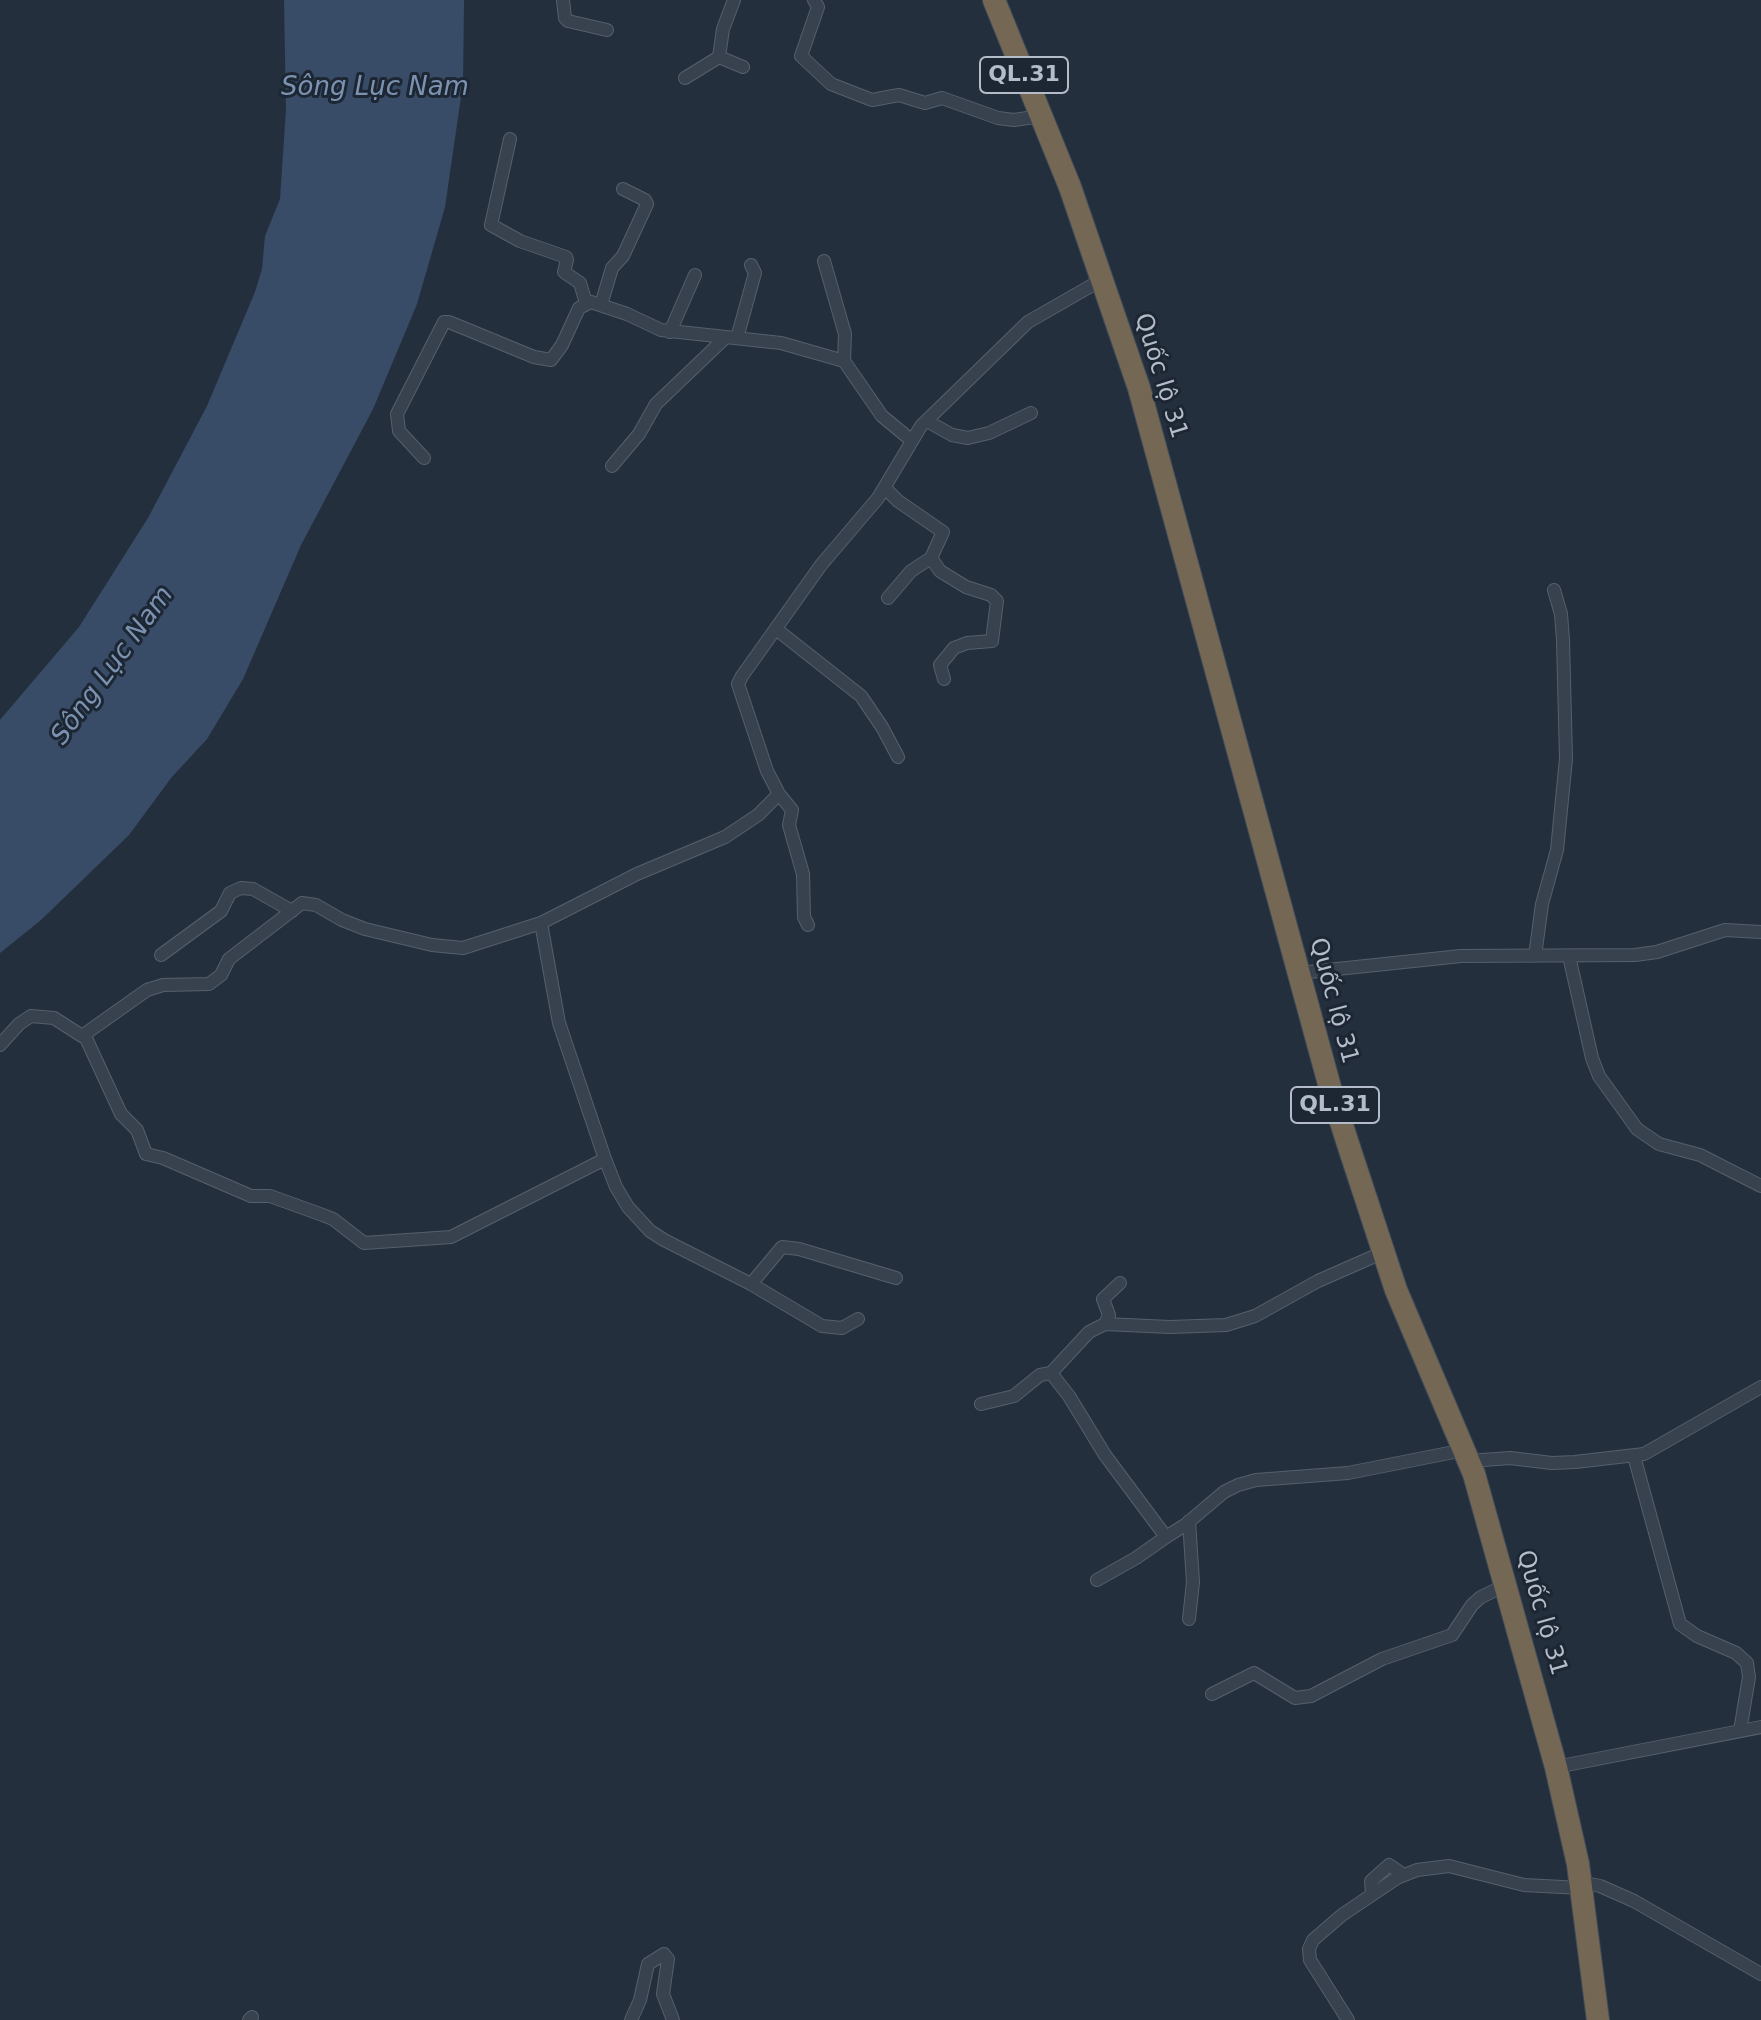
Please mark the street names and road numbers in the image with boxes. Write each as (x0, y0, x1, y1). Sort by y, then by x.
road number: QL.31 (980, 57, 1068, 93)
street label: Quốc lộ 31 (1127, 310, 1193, 442)
street label: Quốc lộ 31 (1302, 935, 1364, 1067)
road number: QL.31 (1291, 1087, 1379, 1123)
street label: Quốc lộ 31 (1509, 1547, 1573, 1679)

